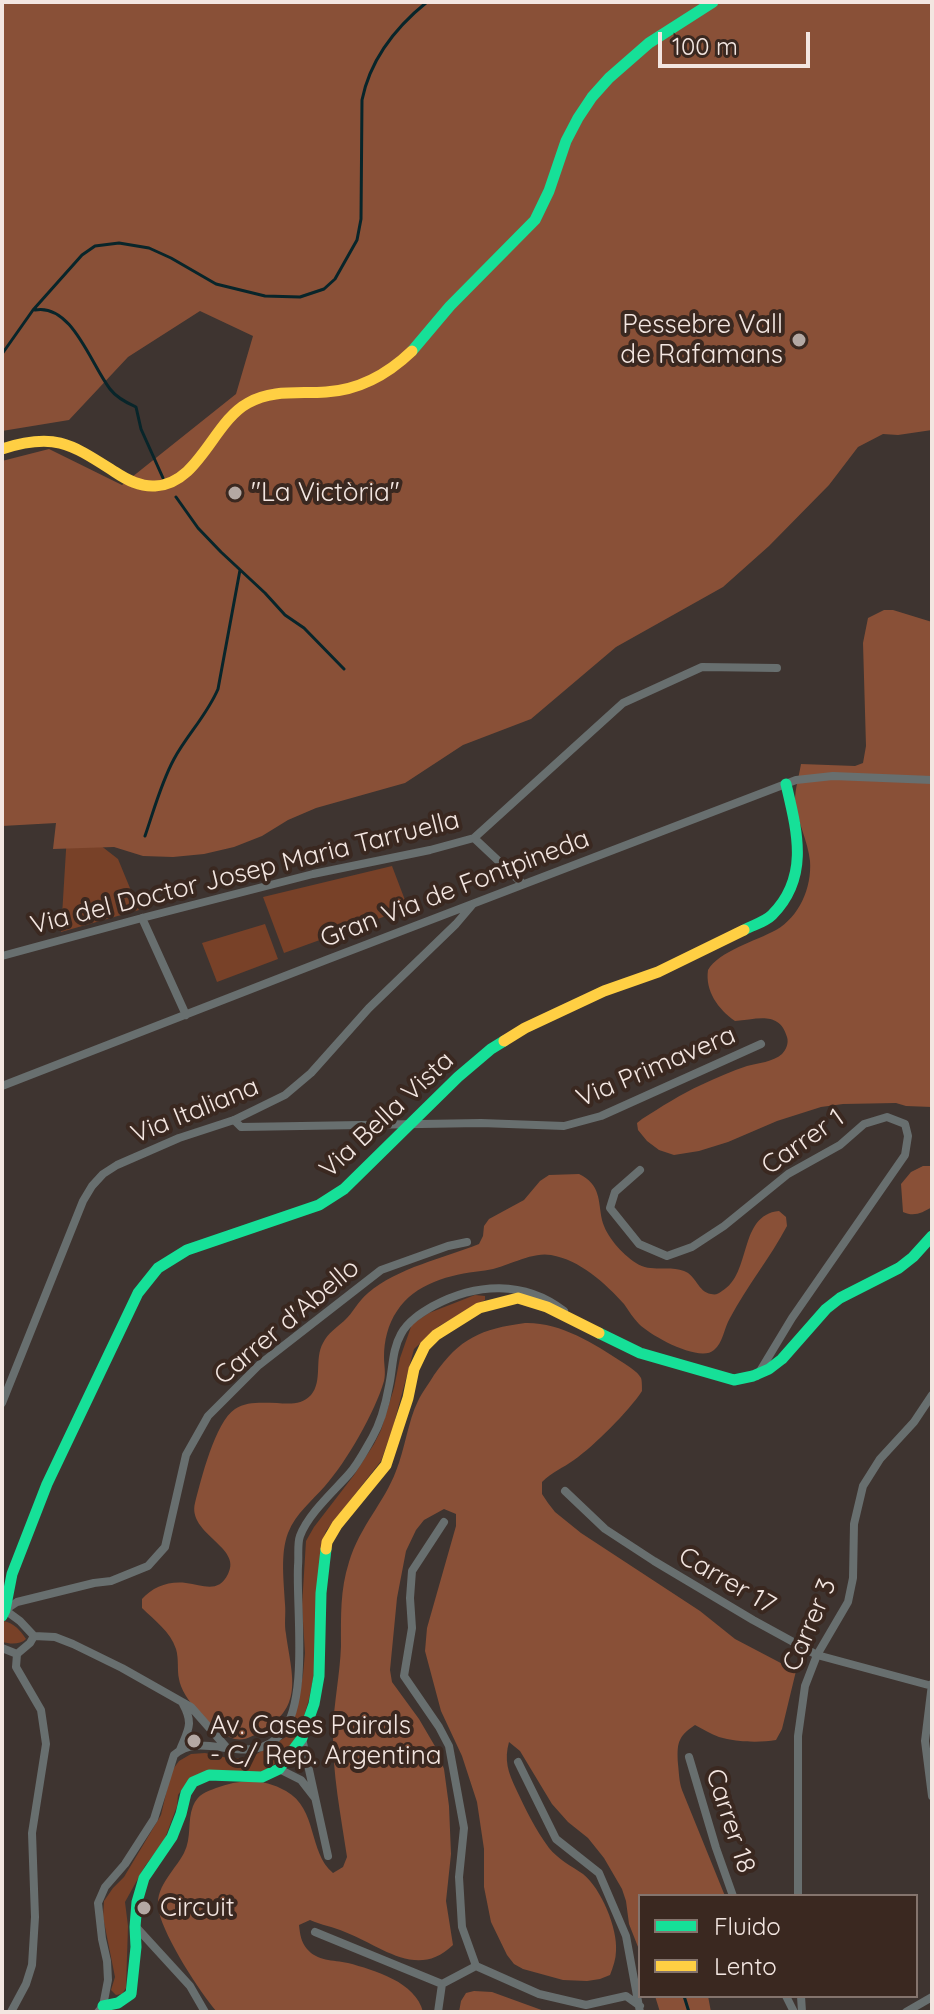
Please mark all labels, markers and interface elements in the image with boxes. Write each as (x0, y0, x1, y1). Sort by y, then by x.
scale bar (662, 16, 814, 66)
text: 100 m (672, 31, 738, 61)
place label: Pessebre Vall de Rafamans (620, 309, 783, 370)
marker: Pessebre Vall de Rafamans (790, 331, 808, 349)
place label: "La Victòria" (251, 477, 400, 509)
marker: "La Victòria" (226, 484, 244, 502)
street label: Via del Doctor Josep Maria Tarruella (27, 805, 463, 941)
street label: Gran Via de Fontpineda (316, 823, 594, 955)
street label: Via Primavera (572, 1019, 740, 1115)
street label: Via Bella Vista (314, 1045, 460, 1185)
street label: Via Italiana (127, 1071, 263, 1151)
street label: Carrer 1 (756, 1102, 850, 1182)
street label: Carrer d'Abello (208, 1252, 366, 1392)
street label: Carrer 17 (673, 1541, 781, 1621)
street label: Carrer 3 (777, 1574, 843, 1676)
place label: Av. Cases Pairals - C/ Rep. Argentina (210, 1710, 441, 1772)
marker: Av. Cases Pairals - C/ Rep. Argentina (185, 1732, 203, 1750)
street label: Carrer 18 (699, 1765, 761, 1877)
place label: Circuit (160, 1892, 235, 1924)
legend (638, 1894, 918, 1998)
marker: Circuit (135, 1899, 153, 1917)
text: Fluido (714, 1911, 781, 1941)
text: Lento (714, 1951, 777, 1981)

